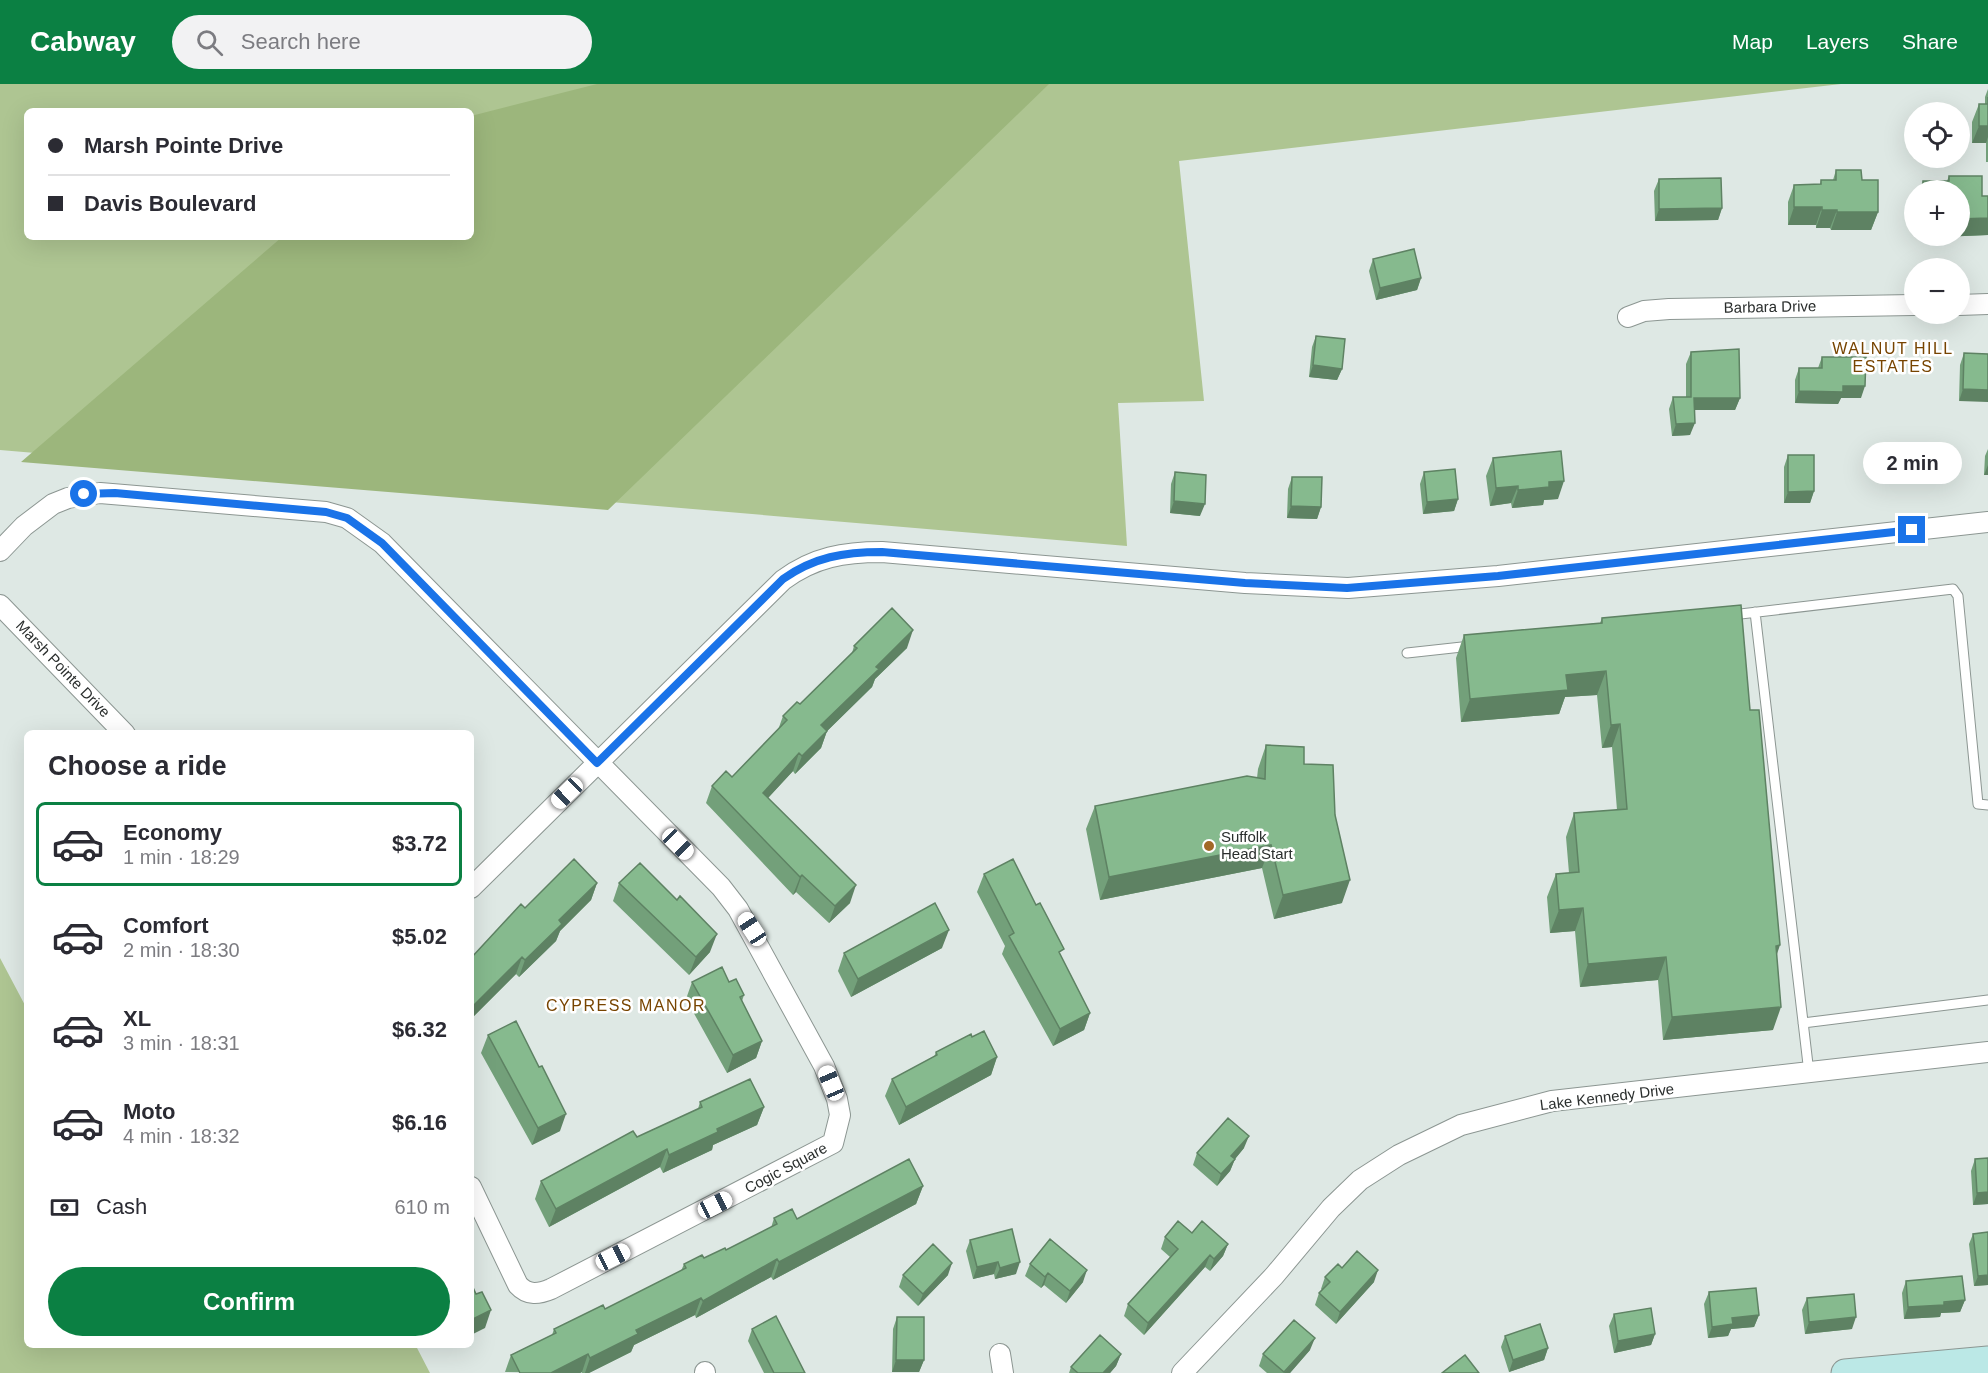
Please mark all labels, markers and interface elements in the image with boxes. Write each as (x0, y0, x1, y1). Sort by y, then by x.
search box (172, 15, 592, 69)
text: Cabway (30, 26, 136, 57)
icon: search (193, 26, 226, 59)
text: Search here (241, 29, 361, 54)
text: Map (1732, 30, 1773, 53)
text: Layers (1806, 30, 1869, 53)
text: Share (1902, 30, 1958, 53)
map controls (1904, 102, 1970, 324)
button: locate (1904, 102, 1970, 168)
text: Marsh Pointe Drive (84, 133, 283, 158)
button: + (1904, 180, 1970, 246)
text: Davis Boulevard (84, 191, 256, 216)
button: − (1904, 258, 1970, 324)
street label: Barbara Drive (1724, 297, 1816, 316)
district label: WALNUT HILL ESTATES (1832, 340, 1954, 375)
callout: 2 min (1862, 443, 1962, 485)
text: 2 min (1886, 452, 1939, 474)
route start (70, 480, 97, 507)
route end (1898, 516, 1925, 543)
street label: Marsh Pointe Drive (13, 617, 114, 720)
text: Choose a ride (48, 751, 227, 781)
car (548, 774, 586, 812)
icon: car (51, 817, 105, 871)
text: Economy (123, 820, 222, 845)
car (659, 825, 697, 863)
place label: Suffolk Head Start (1221, 828, 1294, 862)
text: $3.72 (392, 831, 447, 856)
marker: Suffolk Head Start (1202, 839, 1216, 853)
text: 1 min · 18:29 (123, 846, 240, 868)
car (735, 909, 769, 949)
icon: car (51, 910, 105, 964)
text: Comfort (123, 913, 209, 938)
text: $5.02 (392, 924, 447, 949)
text: 2 min · 18:30 (123, 939, 240, 961)
district label: CYPRESS MANOR (546, 997, 706, 1014)
icon: car (51, 1003, 105, 1057)
text: XL (123, 1006, 151, 1031)
text: $6.32 (392, 1017, 447, 1042)
text: 3 min · 18:31 (123, 1032, 240, 1054)
car (816, 1063, 846, 1103)
street label: Lake Kennedy Drive (1539, 1080, 1675, 1113)
icon: car (51, 1096, 105, 1150)
text: Moto (123, 1099, 176, 1124)
text: $6.16 (392, 1110, 447, 1135)
text: 4 min · 18:32 (123, 1125, 240, 1147)
street label: Cogic Square (742, 1139, 830, 1196)
car (695, 1189, 735, 1221)
icon: cash (48, 1191, 81, 1224)
text: Cash (96, 1194, 147, 1219)
text: 610 m (394, 1196, 450, 1218)
car (593, 1241, 633, 1273)
button: Confirm (48, 1267, 450, 1336)

